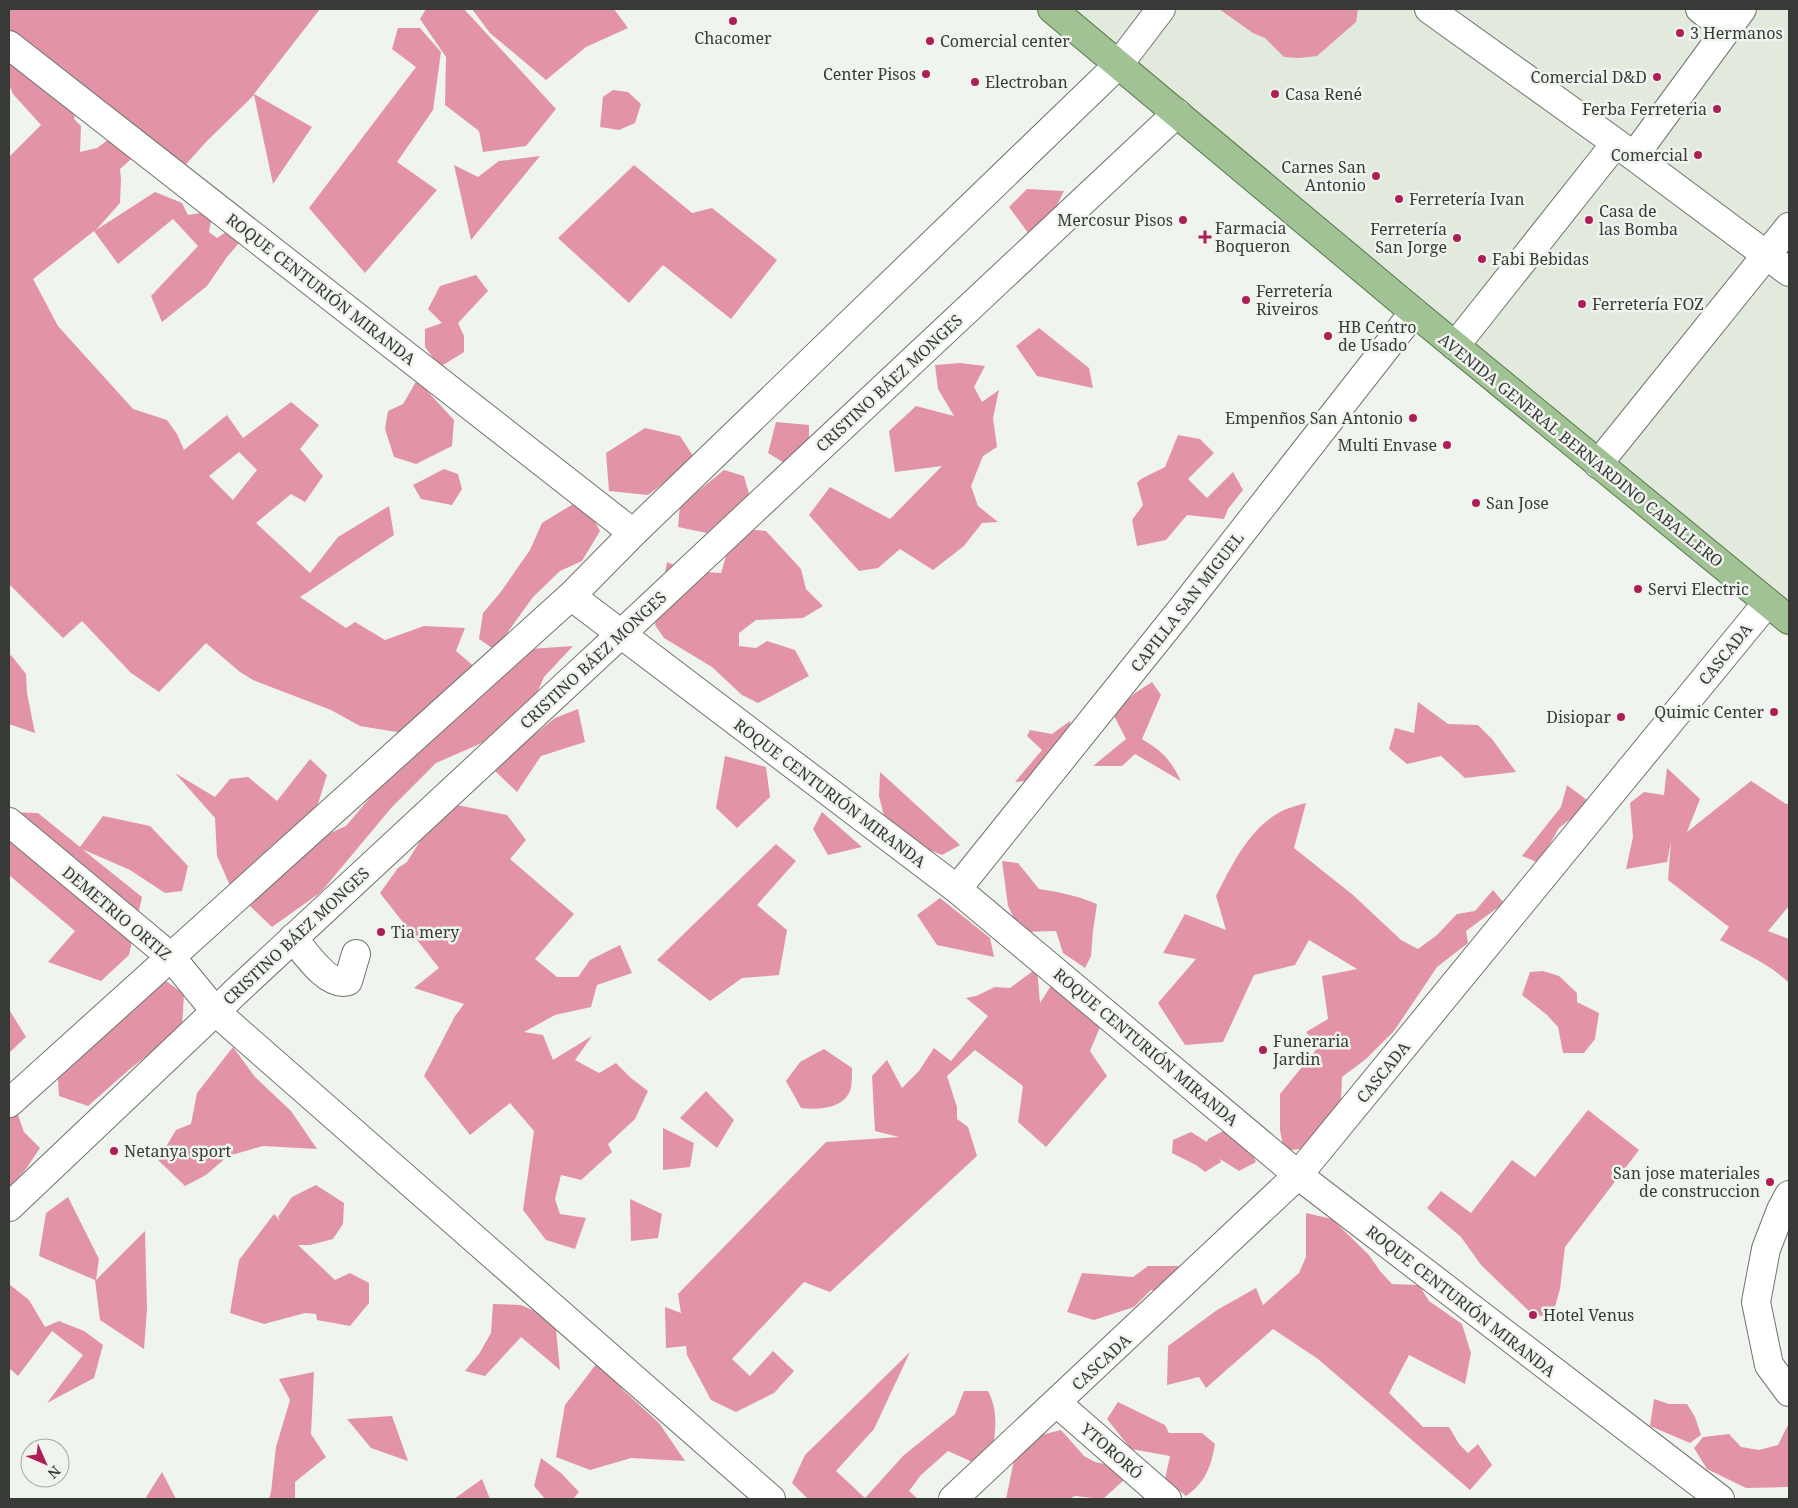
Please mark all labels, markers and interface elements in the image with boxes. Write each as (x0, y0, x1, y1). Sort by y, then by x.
marker: Chacomer (727, 15, 739, 27)
place label: 3 Hermanos (1690, 22, 1783, 44)
place label: Chacomer (694, 27, 772, 49)
marker: 3 Hermanos (1674, 27, 1686, 39)
place label: Comercial center (940, 30, 1070, 52)
marker: Comercial center (924, 35, 936, 47)
place label: Center Pisos (823, 63, 916, 85)
place label: Comercial D&D (1530, 66, 1647, 88)
marker: Center Pisos (920, 68, 932, 80)
place label: Electroban (985, 71, 1068, 93)
marker: Comercial D&D (1651, 71, 1663, 83)
marker: Electroban (969, 76, 981, 88)
place label: Casa René (1285, 83, 1362, 105)
marker: Casa René (1269, 88, 1281, 100)
place label: Ferba Ferreteria (1582, 98, 1707, 120)
marker: Ferba Ferreteria (1711, 103, 1723, 115)
place label: Comercial (1611, 144, 1688, 166)
marker: Comercial (1692, 149, 1704, 161)
place label: Carnes San Antonio (1281, 156, 1366, 196)
marker: Carnes San Antonio (1370, 170, 1382, 182)
place label: Ferretería Ivan (1409, 188, 1524, 210)
marker: Ferretería Ivan (1393, 193, 1405, 205)
place label: Casa de las Bomba (1599, 200, 1678, 240)
street label: ROQUE CENTURIÓN MIRANDA (222, 208, 421, 370)
place label: Mercosur Pisos (1057, 209, 1173, 231)
marker: Mercosur Pisos (1177, 214, 1189, 226)
marker: Casa de las Bomba (1583, 214, 1595, 226)
place label: Farmacia Boqueron (1215, 217, 1290, 257)
place label: Ferretería San Jorge (1370, 218, 1447, 258)
marker: Farmacia Boqueron (1199, 231, 1211, 243)
marker: Ferretería San Jorge (1451, 232, 1463, 244)
place label: Fabi Bebidas (1492, 248, 1589, 270)
marker: Fabi Bebidas (1476, 253, 1488, 265)
place label: Ferretería Riveiros (1256, 280, 1333, 320)
place label: Ferretería FOZ (1592, 293, 1704, 315)
marker: Ferretería Riveiros (1240, 294, 1252, 306)
marker: Ferretería FOZ (1576, 298, 1588, 310)
street label: CRISTINO BÁEZ MONGES (811, 309, 967, 457)
place label: HB Centro de Usado (1338, 316, 1416, 356)
street label: AVENIDA GENERAL BERNARDINO CABALLERO (1434, 328, 1728, 572)
marker: HB Centro de Usado (1322, 330, 1334, 342)
place label: Empenños San Antonio (1225, 407, 1403, 429)
marker: Empenños San Antonio (1407, 412, 1419, 424)
place label: Multi Envase (1338, 434, 1437, 456)
marker: Multi Envase (1441, 439, 1453, 451)
place label: San Jose (1486, 492, 1549, 514)
marker: San Jose (1470, 497, 1482, 509)
street label: CAPILLA SAN MIGUEL (1125, 528, 1249, 676)
place label: Servi Electric (1648, 578, 1749, 600)
marker: Servi Electric (1632, 583, 1644, 595)
street label: CRISTINO BÁEZ MONGES (515, 586, 671, 734)
street label: CASCADA (1693, 618, 1757, 689)
place label: Quimic Center (1654, 701, 1764, 723)
place label: Disiopar (1546, 706, 1611, 728)
marker: Quimic Center (1768, 706, 1780, 718)
marker: Disiopar (1615, 711, 1627, 723)
street label: ROQUE CENTURIÓN MIRANDA (730, 714, 931, 873)
street label: DEMETRIO ORTIZ (58, 861, 176, 965)
street label: CRISTINO BÁEZ MONGES (218, 862, 374, 1010)
place label: Tia mery (391, 921, 460, 943)
marker: Tia mery (375, 926, 387, 938)
street label: ROQUE CENTURIÓN MIRANDA (1049, 963, 1244, 1131)
place label: Funeraria Jardin (1272, 1030, 1349, 1070)
street label: CASCADA (1351, 1036, 1415, 1107)
marker: Funeraria Jardin (1257, 1044, 1269, 1056)
place label: Netanya sport (124, 1140, 231, 1162)
marker: Netanya sport (108, 1145, 120, 1157)
place label: San jose materiales de construccion (1613, 1162, 1760, 1202)
marker: San jose materiales de construccion (1764, 1176, 1776, 1188)
street label: ROQUE CENTURIÓN MIRANDA (1362, 1220, 1561, 1382)
place label: Hotel Venus (1543, 1304, 1634, 1326)
marker: Hotel Venus (1527, 1309, 1539, 1321)
street label: CASCADA (1067, 1328, 1136, 1395)
street label: YTORORÓ (1076, 1417, 1148, 1484)
north arrow (20, 1438, 70, 1488)
text: N (44, 1462, 65, 1483)

